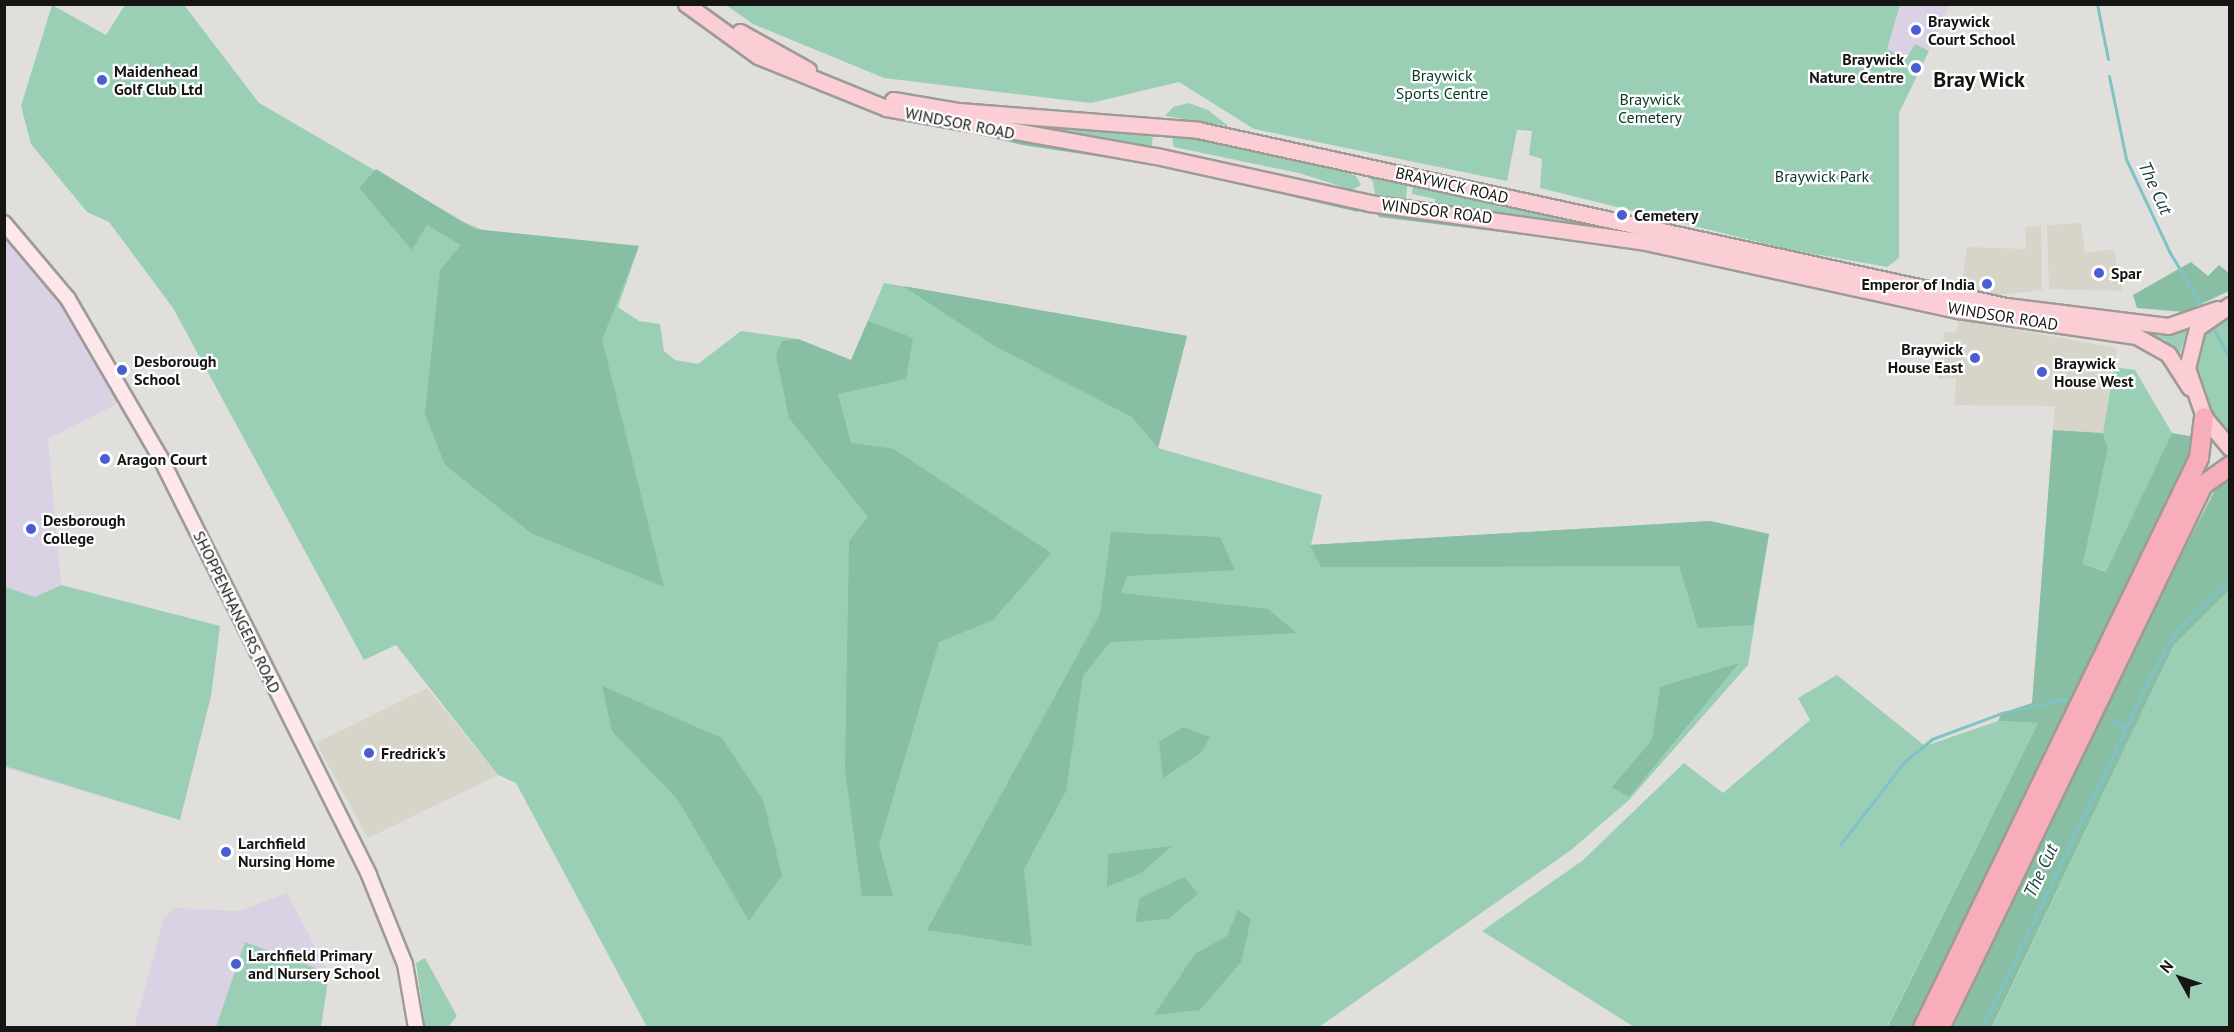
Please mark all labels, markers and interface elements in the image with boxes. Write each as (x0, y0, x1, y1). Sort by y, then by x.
place label: Braywick Court School (1928, 11, 2015, 49)
marker: Braywick Court School (1909, 23, 1923, 37)
place label: Braywick Nature Centre (1809, 49, 1904, 87)
place label: Maidenhead Golf Club Ltd (114, 61, 203, 99)
marker: Braywick Nature Centre (1909, 61, 1923, 75)
park label: Braywick Sports Centre (1396, 65, 1488, 103)
district label: Bray Wick (1933, 67, 2025, 93)
marker: Maidenhead Golf Club Ltd (95, 73, 109, 87)
park label: Braywick Cemetery (1618, 89, 1682, 127)
street label: WINDSOR ROAD (903, 103, 1017, 143)
water label: The Cut (2133, 158, 2177, 218)
street label: BRAYWICK ROAD (1393, 163, 1511, 207)
park label: Braywick Park (1775, 166, 1869, 186)
street label: WINDSOR ROAD (1380, 195, 1494, 227)
place label: Cemetery (1634, 205, 1698, 225)
marker: Cemetery (1615, 208, 1629, 222)
place label: Spar (2111, 263, 2142, 283)
marker: Spar (2092, 266, 2106, 280)
place label: Emperor of India (1861, 274, 1975, 294)
marker: Emperor of India (1980, 277, 1994, 291)
street label: WINDSOR ROAD (1946, 298, 2060, 334)
place label: Braywick House East (1888, 339, 1963, 377)
place label: Desborough School (134, 351, 217, 389)
marker: Braywick House East (1968, 351, 1982, 365)
place label: Braywick House West (2054, 353, 2134, 391)
marker: Desborough School (115, 363, 129, 377)
marker: Braywick House West (2035, 365, 2049, 379)
place label: Aragon Court (117, 449, 207, 469)
marker: Aragon Court (98, 452, 112, 466)
place label: Desborough College (43, 510, 126, 548)
marker: Desborough College (24, 522, 38, 536)
street label: SHOPPENHANGERS ROAD (189, 528, 285, 696)
place label: Fredrick's (381, 743, 446, 763)
marker: Fredrick's (362, 746, 376, 760)
place label: Larchfield Nursing Home (238, 833, 335, 871)
water label: The Cut (2019, 841, 2063, 901)
marker: Larchfield Nursing Home (219, 845, 233, 859)
place label: Larchfield Primary and Nursery School (248, 945, 380, 983)
north arrow (2150, 948, 2210, 1008)
text: N (2155, 956, 2177, 977)
marker: Larchfield Primary and Nursery School (229, 957, 243, 971)

